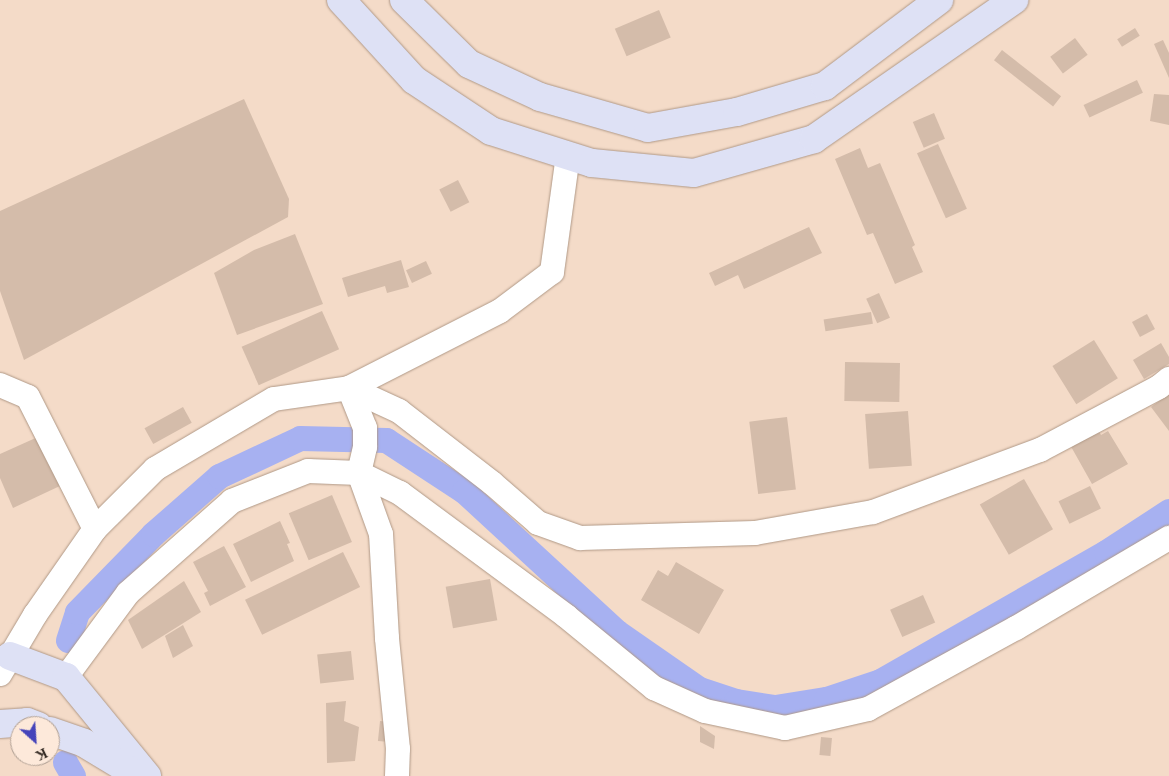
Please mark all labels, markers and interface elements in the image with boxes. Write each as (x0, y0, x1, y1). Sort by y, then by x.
north arrow (10, 716, 60, 766)
text: K (33, 745, 50, 763)

